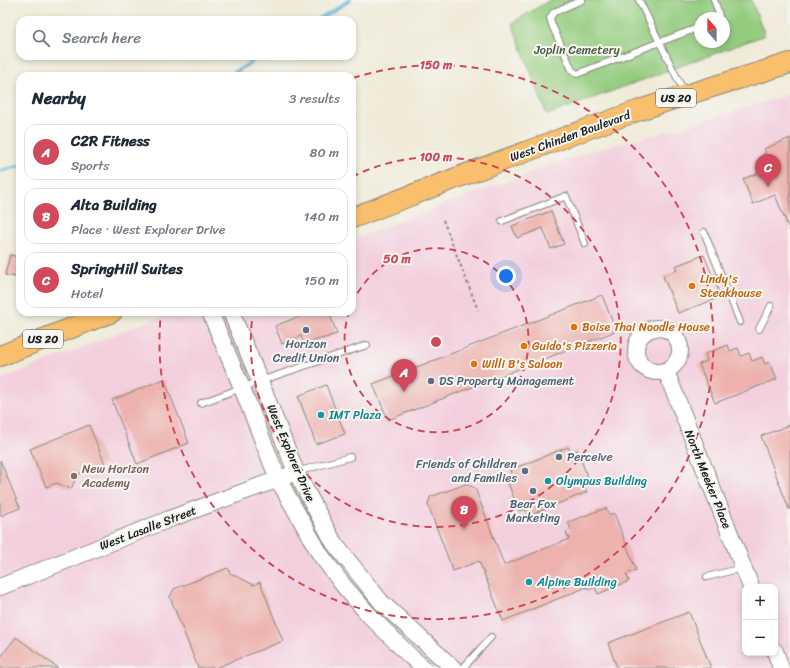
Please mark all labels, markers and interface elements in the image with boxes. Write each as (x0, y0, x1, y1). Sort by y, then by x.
north arrow (694, 12, 730, 48)
search box (16, 16, 356, 60)
text: Search here (62, 25, 141, 51)
icon: search (30, 27, 52, 49)
park label: Joplin Cemetery (533, 39, 621, 61)
text: 150 m (420, 54, 453, 76)
text: Nearby (32, 83, 86, 113)
text: 3 results (289, 87, 340, 110)
road number: US 20 (656, 89, 696, 107)
street label: West Chinden Boulevard (507, 103, 635, 168)
text: C2R Fitness (71, 128, 150, 154)
text: A (42, 141, 50, 164)
text: 80 m (310, 141, 339, 164)
text: 100 m (420, 146, 453, 168)
text: Sports (71, 154, 109, 177)
pin: C (755, 154, 781, 187)
text: Alta Building (71, 192, 157, 218)
text: B (42, 205, 50, 228)
text: 140 m (304, 205, 339, 228)
text: Place · West Explorer Drive (71, 218, 225, 241)
text: 50 m (383, 248, 411, 270)
text: SpringHill Suites (71, 256, 183, 282)
your location (496, 266, 516, 286)
place label: Lindy's Steakhouse (700, 268, 762, 304)
text: C (42, 269, 50, 292)
text: 150 m (304, 269, 339, 292)
marker: Lindy's Steakhouse (687, 281, 697, 291)
text: Hotel (71, 282, 103, 305)
place label: Boise Thai Noodle House (582, 316, 710, 338)
marker: Boise Thai Noodle House (569, 322, 579, 332)
marker: Horizon Credit Union (301, 325, 311, 335)
road number: US 20 (23, 330, 63, 348)
place label: Horizon Credit Union (273, 333, 340, 369)
centre of rings (429, 335, 443, 349)
place label: Guido's Pizzeria (532, 335, 617, 357)
marker: Guido's Pizzeria (519, 341, 529, 351)
place label: Willi B's Saloon (482, 353, 563, 375)
pin: A (391, 359, 417, 392)
marker: Willi B's Saloon (469, 359, 479, 369)
place label: DS Property Management (439, 370, 574, 392)
marker: DS Property Management (426, 376, 436, 386)
street label: West Explorer Drive (261, 401, 321, 505)
place label: IMT Plaza (328, 404, 382, 426)
marker: IMT Plaza (316, 410, 326, 420)
street label: North Meeker Place (678, 426, 738, 532)
place label: Perceive (567, 446, 613, 468)
marker: Perceive (554, 452, 564, 462)
place label: Friends of Children and Families (416, 453, 518, 489)
place label: New Horizon Academy (81, 458, 150, 494)
marker: Friends of Children and Families (520, 466, 530, 476)
place label: Olympus Building (556, 470, 647, 492)
marker: New Horizon Academy (69, 471, 79, 481)
marker: Olympus Building (543, 476, 553, 486)
marker: Bear Fox Marketing (528, 486, 538, 496)
place label: Bear Fox Marketing (506, 493, 560, 529)
pin: B (451, 496, 477, 529)
street label: West Lasalle Street (96, 499, 200, 557)
place label: Alpine Building (536, 571, 617, 593)
marker: Alpine Building (524, 577, 534, 587)
map controls (742, 584, 778, 656)
button: + (742, 584, 778, 620)
button: − (742, 620, 778, 656)

